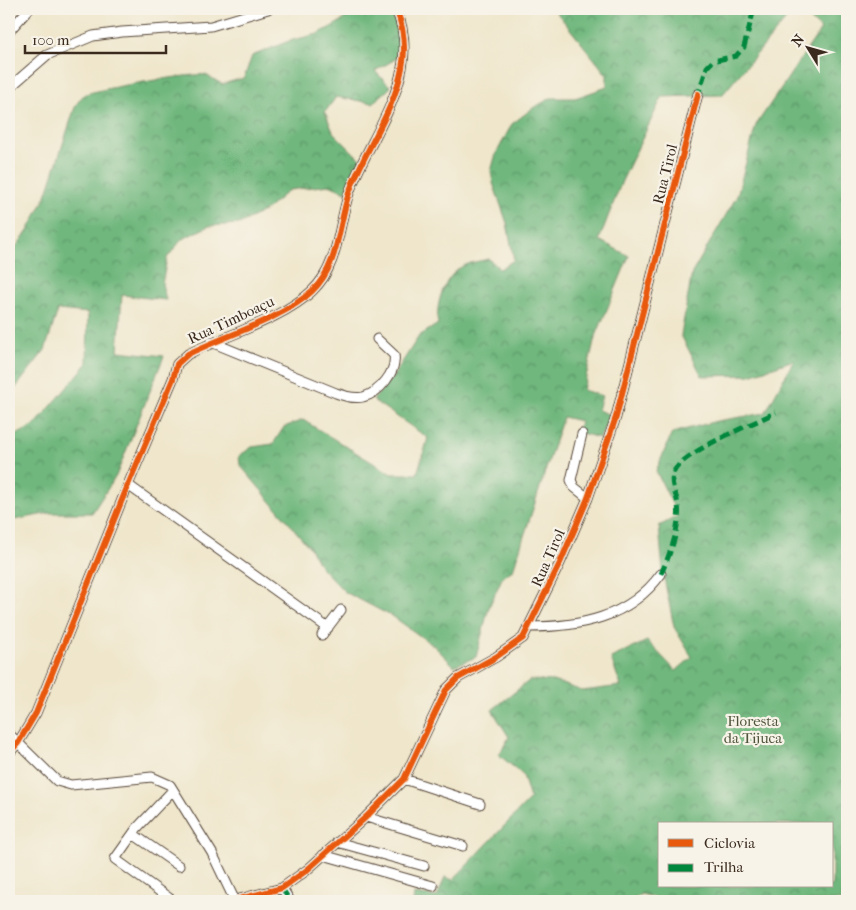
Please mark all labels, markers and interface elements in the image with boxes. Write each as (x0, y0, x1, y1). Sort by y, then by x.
scale bar (25, 22, 166, 54)
north arrow (784, 22, 834, 72)
text: 100 m (32, 31, 70, 49)
text: N (788, 31, 808, 50)
street label: Rua Tirol (649, 142, 681, 206)
street label: Rua Timboaçu (185, 292, 278, 348)
street label: Rua Tirol (527, 526, 569, 590)
park label: Floresta da Tijuca (724, 712, 783, 747)
legend (658, 822, 834, 888)
text: Ciclovia (704, 834, 756, 852)
text: Trilha (704, 858, 744, 876)

